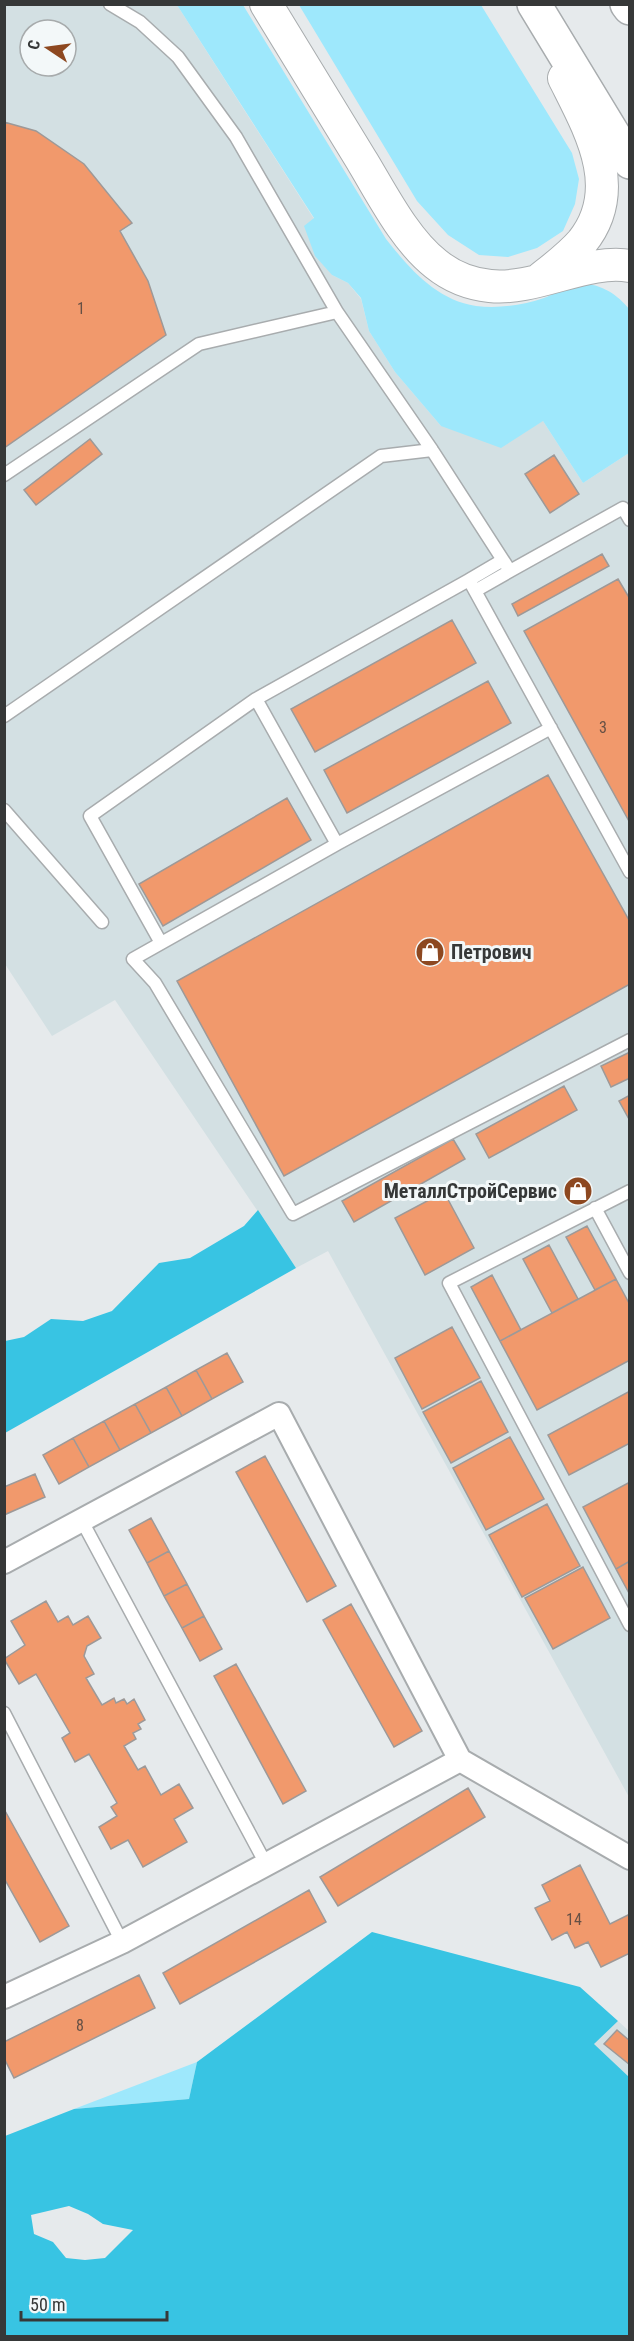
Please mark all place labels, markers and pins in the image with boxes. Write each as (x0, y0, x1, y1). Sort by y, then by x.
shop icon: Петрович (414, 936, 446, 968)
place label: Петрович (451, 940, 531, 964)
shop icon: МеталлСтройСервис (562, 1175, 594, 1207)
place label: МеталлСтройСервис (384, 1179, 557, 1203)

